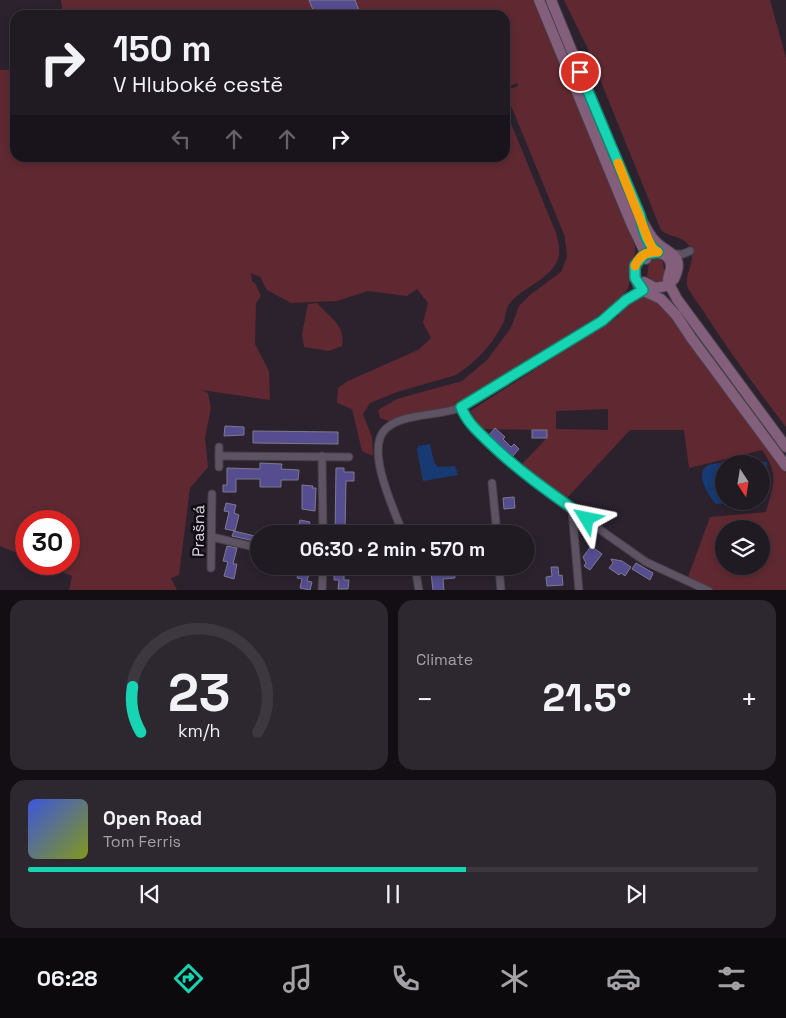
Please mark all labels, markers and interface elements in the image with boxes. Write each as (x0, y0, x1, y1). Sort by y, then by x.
text: 150 m (113, 27, 211, 71)
icon: right (30, 30, 95, 95)
pin (559, 51, 601, 93)
icon: arrive (566, 58, 594, 86)
text: V Hluboké cestě (113, 70, 283, 98)
icon: left (167, 125, 195, 153)
icon: ahead (220, 125, 248, 153)
icon: ahead (273, 125, 301, 153)
icon: right (326, 125, 354, 153)
north arrow (715, 455, 770, 510)
map controls (715, 455, 770, 575)
position arrow (560, 492, 612, 544)
street label: Prašná (188, 505, 209, 557)
speed limit sign: 30 (15, 510, 80, 575)
button: layers (715, 520, 770, 575)
text: 06:30 · 2 min · 570 m (300, 537, 485, 562)
text: Climate (416, 649, 473, 670)
text: 23 (168, 660, 230, 726)
text: 21.5° (543, 674, 631, 722)
text: − (416, 681, 433, 717)
text: + (741, 681, 758, 717)
text: km/h (178, 719, 220, 742)
text: Open Road (103, 806, 202, 831)
text: Tom Ferris (103, 831, 181, 852)
icon: previous (136, 880, 164, 908)
icon: pause (379, 880, 407, 908)
icon: next (622, 880, 650, 908)
icon: directions (171, 961, 206, 996)
icon: music (280, 961, 315, 996)
icon: phone (388, 961, 423, 996)
icon: climate (497, 961, 532, 996)
icon: car (606, 961, 641, 996)
icon: filters (714, 961, 749, 996)
text: 06:28 (37, 964, 97, 992)

